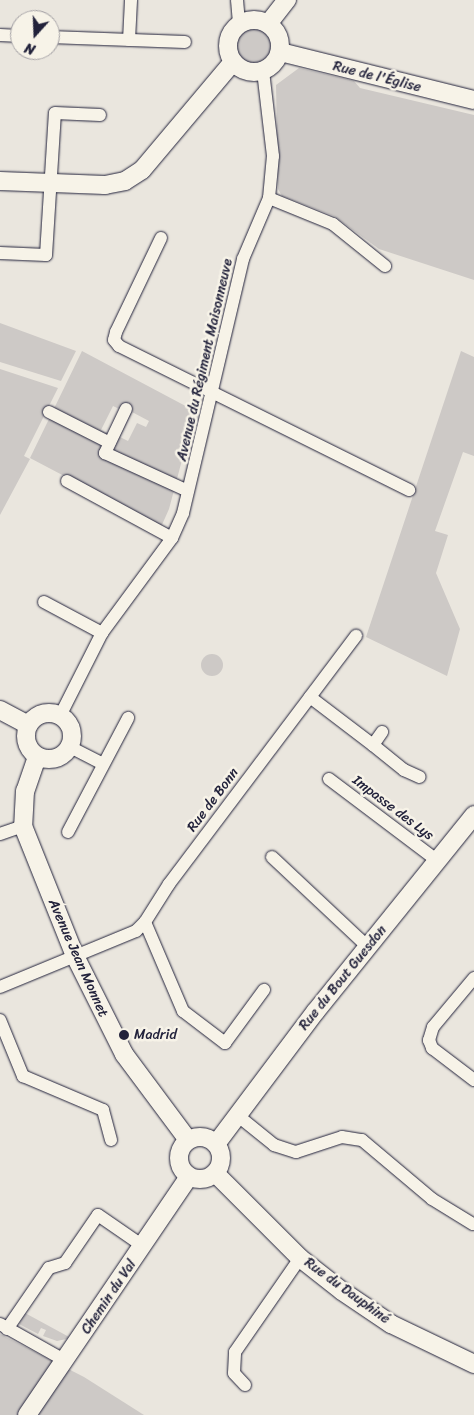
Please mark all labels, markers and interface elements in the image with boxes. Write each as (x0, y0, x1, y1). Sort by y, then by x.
north arrow (10, 10, 60, 60)
text: N (21, 35, 39, 62)
street label: Rue de l'Église (331, 58, 423, 96)
street label: Avenue du Régiment Maisonneuve (173, 257, 237, 463)
street label: Rue de Bonn (183, 765, 243, 835)
street label: Impasse des Lys (349, 772, 437, 844)
street label: Avenue Jean Monnet (45, 897, 111, 1019)
street label: Rue du Bout Guesdon (295, 922, 391, 1034)
place label: Madrid (134, 1027, 177, 1043)
marker: Madrid (118, 1029, 130, 1041)
street label: Rue du Dauphiné (301, 1254, 393, 1328)
street label: Chemin du Val (78, 1257, 140, 1337)

